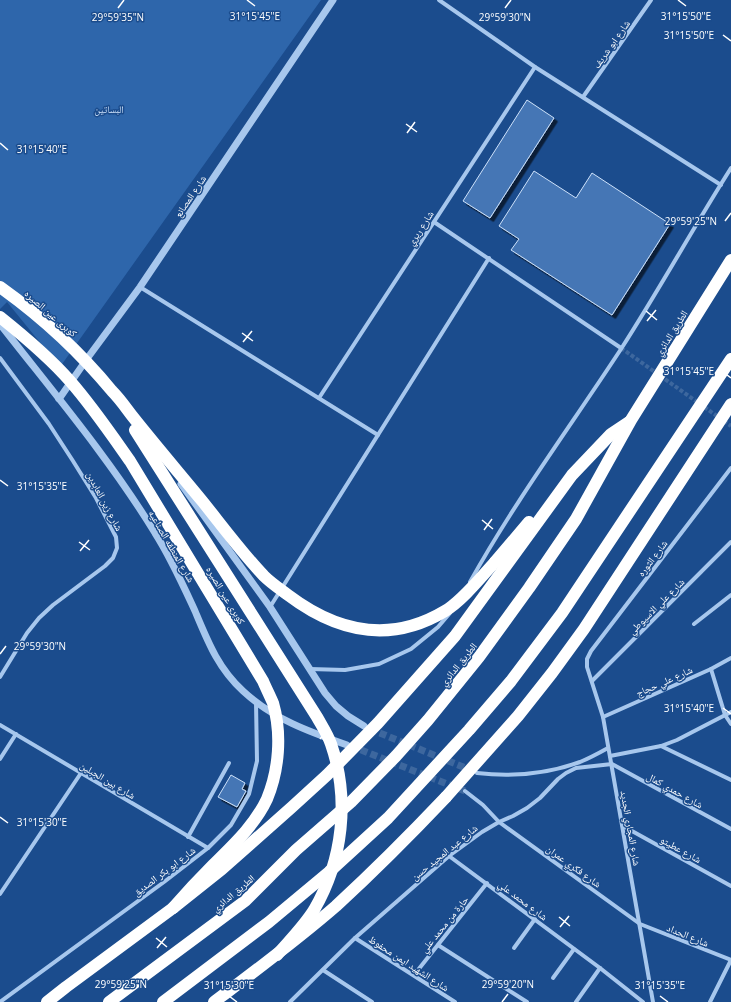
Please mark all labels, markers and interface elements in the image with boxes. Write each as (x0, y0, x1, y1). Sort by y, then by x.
text: 31°15'45"E (230, 9, 280, 23)
text: 31°15'50"E (661, 9, 711, 23)
text: 29°59'35"N (92, 10, 144, 24)
text: 29°59'30"N (479, 10, 531, 24)
street label: شارع ابو شريف (589, 17, 633, 71)
text: 31°15'50"E (664, 28, 714, 42)
park label: البساتين (94, 102, 124, 116)
text: 31°15'40"E (17, 142, 67, 156)
street label: شارع المصانع (171, 172, 209, 220)
street label: شارع ريري (403, 207, 438, 249)
text: 29°59'25"N (665, 214, 717, 228)
street label: كوبرى عين الصيره (22, 286, 80, 340)
street label: الطريق الدائري (651, 307, 692, 360)
text: 31°15'45"E (664, 364, 714, 378)
street label: شارع زين العابدين (83, 469, 127, 533)
text: 31°15'35"E (17, 479, 67, 493)
street label: شارع المنطقه الصناعيه (146, 507, 199, 585)
street label: شارع الثوره (634, 537, 671, 579)
street label: كوبرى عين الصيره (203, 563, 249, 627)
street label: شارع علي الاسيوطي (625, 574, 689, 638)
text: 29°59'30"N (14, 639, 66, 653)
street label: الطريق الدائري (436, 639, 481, 690)
street label: شارع علي حجاج (634, 662, 695, 701)
text: 31°15'40"E (664, 701, 714, 715)
street label: شارع بين الجبلين (78, 758, 139, 802)
street label: شارع حمدي كمال (644, 769, 706, 813)
street label: شارع المجاري الجديد (616, 789, 645, 867)
text: 31°15'30"E (17, 815, 67, 829)
street label: شارع عبد المجيد حسن (408, 820, 481, 883)
street label: شارع عطيتو (658, 832, 704, 866)
street label: شارع فكري عمران (543, 841, 605, 892)
street label: شارع ابو بكر الصديق (130, 843, 198, 899)
street label: الطريق الدائري (209, 871, 258, 916)
street label: شارع محمد علي (494, 877, 551, 925)
street label: حارة من محمد علي (417, 892, 473, 956)
street label: شارع الحداد (665, 920, 711, 950)
street label: شارع الشهيد ايمن محفوظ (366, 932, 452, 995)
text: 29°59'25"N (95, 977, 147, 991)
text: 29°59'20"N (482, 977, 534, 991)
text: 31°15'30"E (204, 978, 254, 992)
text: 31°15'35"E (635, 978, 685, 992)

